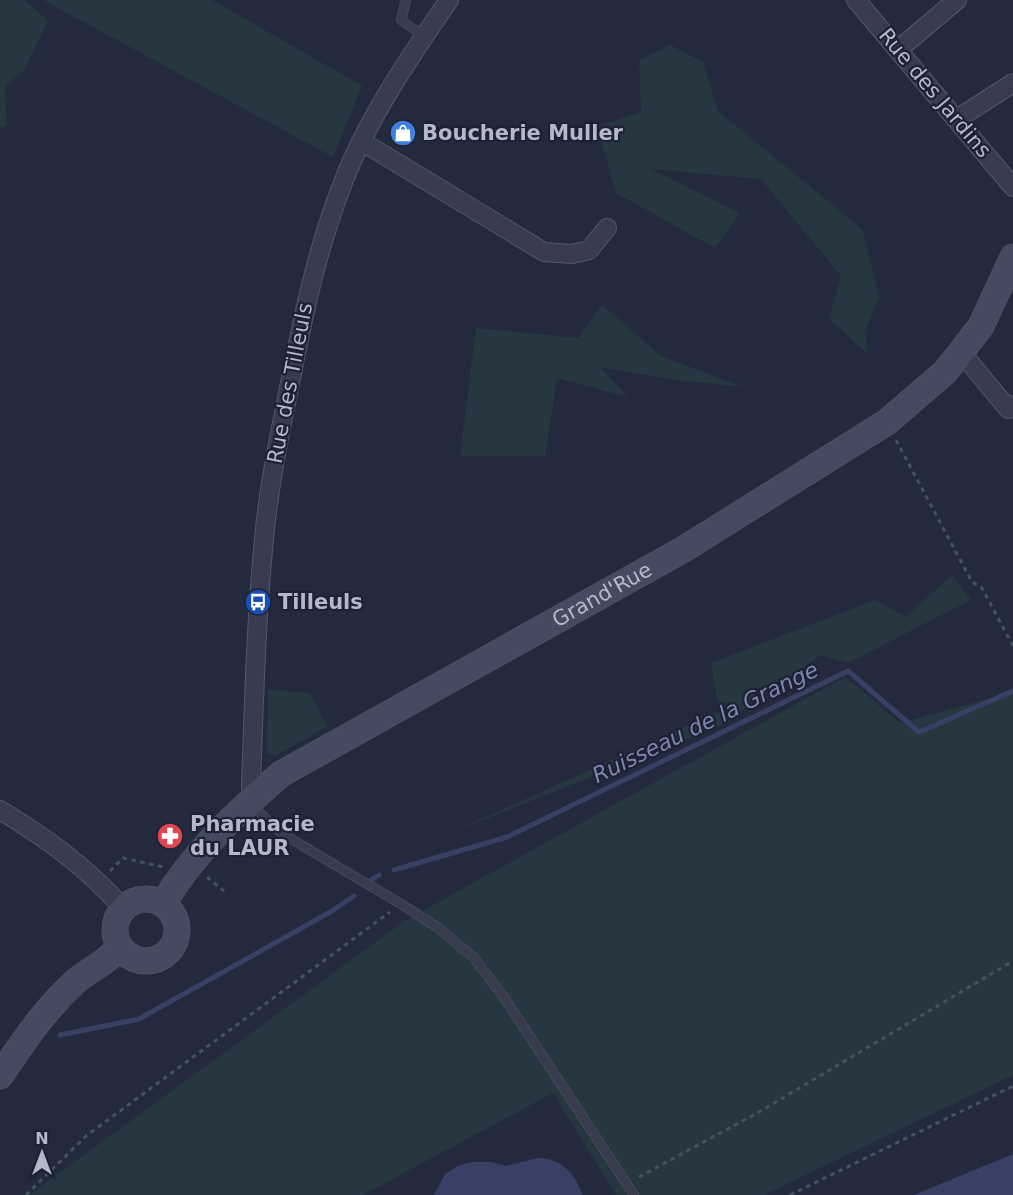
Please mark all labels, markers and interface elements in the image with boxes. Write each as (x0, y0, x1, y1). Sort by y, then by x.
street label: Rue des Jardins (874, 24, 996, 162)
shop icon: Boucherie Muller (388, 118, 418, 148)
place label: Boucherie Muller (422, 121, 624, 145)
street label: Rue des Tilleuls (263, 301, 317, 465)
street label: Grand'Rue (548, 557, 656, 632)
bus stop icon: Tilleuls (243, 587, 273, 617)
place label: Tilleuls (278, 590, 363, 614)
water label: Ruisseau de la Grange (588, 657, 822, 788)
place label: Pharmacie du LAUR (190, 812, 315, 860)
pharmacy icon: Pharmacie du LAUR (155, 821, 185, 851)
north arrow (12, 1123, 72, 1183)
text: N (35, 1129, 49, 1148)

